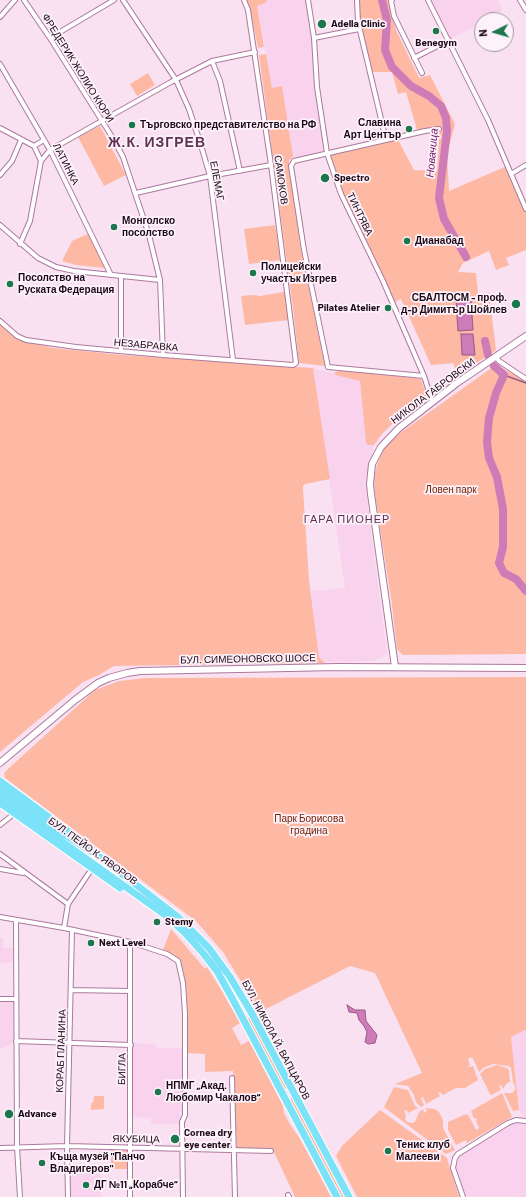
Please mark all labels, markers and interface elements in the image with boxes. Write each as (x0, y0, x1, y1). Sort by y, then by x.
street label: ФРЕДЕРИК ЖОЛИО КЮРИ (40, 11, 116, 125)
north arrow (474, 12, 514, 52)
marker: Adella Clinic (316, 18, 328, 30)
place label: Adella Clinic (331, 18, 385, 30)
marker: Benegym (431, 26, 441, 36)
text: N (476, 29, 489, 37)
place label: Benegym (415, 37, 457, 49)
place label: Славина Арт Център (344, 117, 401, 140)
place label: Търговско представителство на РФ (140, 119, 316, 131)
marker: Търговско представителство на РФ (127, 120, 137, 130)
marker: Славина Арт Център (404, 124, 414, 134)
water label: Новачица (423, 128, 441, 178)
district label: Ж.К. ИЗГРЕВ (108, 134, 206, 150)
street label: ЛАТИНКА (50, 141, 82, 187)
street label: САМОКОВ (272, 154, 290, 206)
street label: ЕЛЕМАГ (207, 160, 227, 202)
marker: Spectro (319, 172, 331, 184)
place label: Spectro (334, 172, 369, 184)
street label: ТИНТЯВА (344, 190, 376, 238)
place label: Монголско посолство (122, 215, 175, 238)
marker: Монголско посолство (109, 222, 119, 232)
place label: Дианабад (415, 235, 464, 247)
marker: Дианабад (402, 236, 412, 246)
place label: Полицейски участък Изгрев (261, 261, 337, 284)
marker: Полицейски участък Изгрев (248, 268, 258, 278)
place label: Посолство на Руската Федерация (18, 272, 114, 296)
marker: Посолство на Руската Федерация (5, 279, 15, 289)
place label: СБАЛТОСМ - проф. д-р Димитър Шойлев (401, 292, 507, 316)
marker: СБАЛТОСМ - проф. д-р Димитър Шойлев (510, 298, 522, 310)
place label: Pilates Atelier (318, 302, 380, 314)
marker: Pilates Atelier (383, 303, 393, 313)
street label: НЕЗАБРАВКА (113, 336, 179, 354)
street label: НИКОЛА ГАБРОВСКИ (389, 356, 477, 426)
park label: Ловен парк (425, 484, 477, 496)
district label: ГАРА ПИОНЕР (304, 512, 390, 526)
street label: БУЛ. СИМЕОНОВСКО ШОСЕ (180, 652, 316, 666)
park label: Парк Борисова градина (274, 813, 344, 836)
street label: БУЛ. ПЕЙО К. ЯВОРОВ (46, 815, 140, 887)
place label: Stemy (165, 916, 193, 928)
marker: Stemy (152, 917, 162, 927)
place label: Next Level (99, 937, 146, 949)
marker: Next Level (86, 938, 96, 948)
street label: БУЛ. НИКОЛА Й. ВАПЦАРОВ (239, 978, 313, 1102)
street label: КОРАБ ПЛАНИНА (54, 1009, 68, 1093)
street label: БИГЛА (116, 1053, 128, 1085)
place label: НПМГ „Акад. Любомир Чакалов“ (166, 1080, 260, 1104)
marker: НПМГ „Акад. Любомир Чакалов“ (153, 1087, 163, 1097)
marker: Advance (3, 1108, 15, 1120)
place label: Advance (18, 1108, 57, 1120)
place label: Cornea dry eye center (184, 1127, 232, 1150)
street label: ЯКУБИЦА (112, 1133, 160, 1145)
marker: Cornea dry eye center (169, 1133, 181, 1145)
place label: Тенис клуб Малееви (396, 1139, 450, 1162)
marker: Тенис клуб Малееви (383, 1146, 393, 1156)
place label: Къща музей "Панчо Владигеров" (50, 1151, 145, 1174)
marker: Къща музей "Панчо Владигеров" (37, 1158, 47, 1168)
place label: ДГ №11 „Корабче“ (94, 1179, 178, 1191)
marker: ДГ №11 „Корабче“ (81, 1180, 91, 1190)

